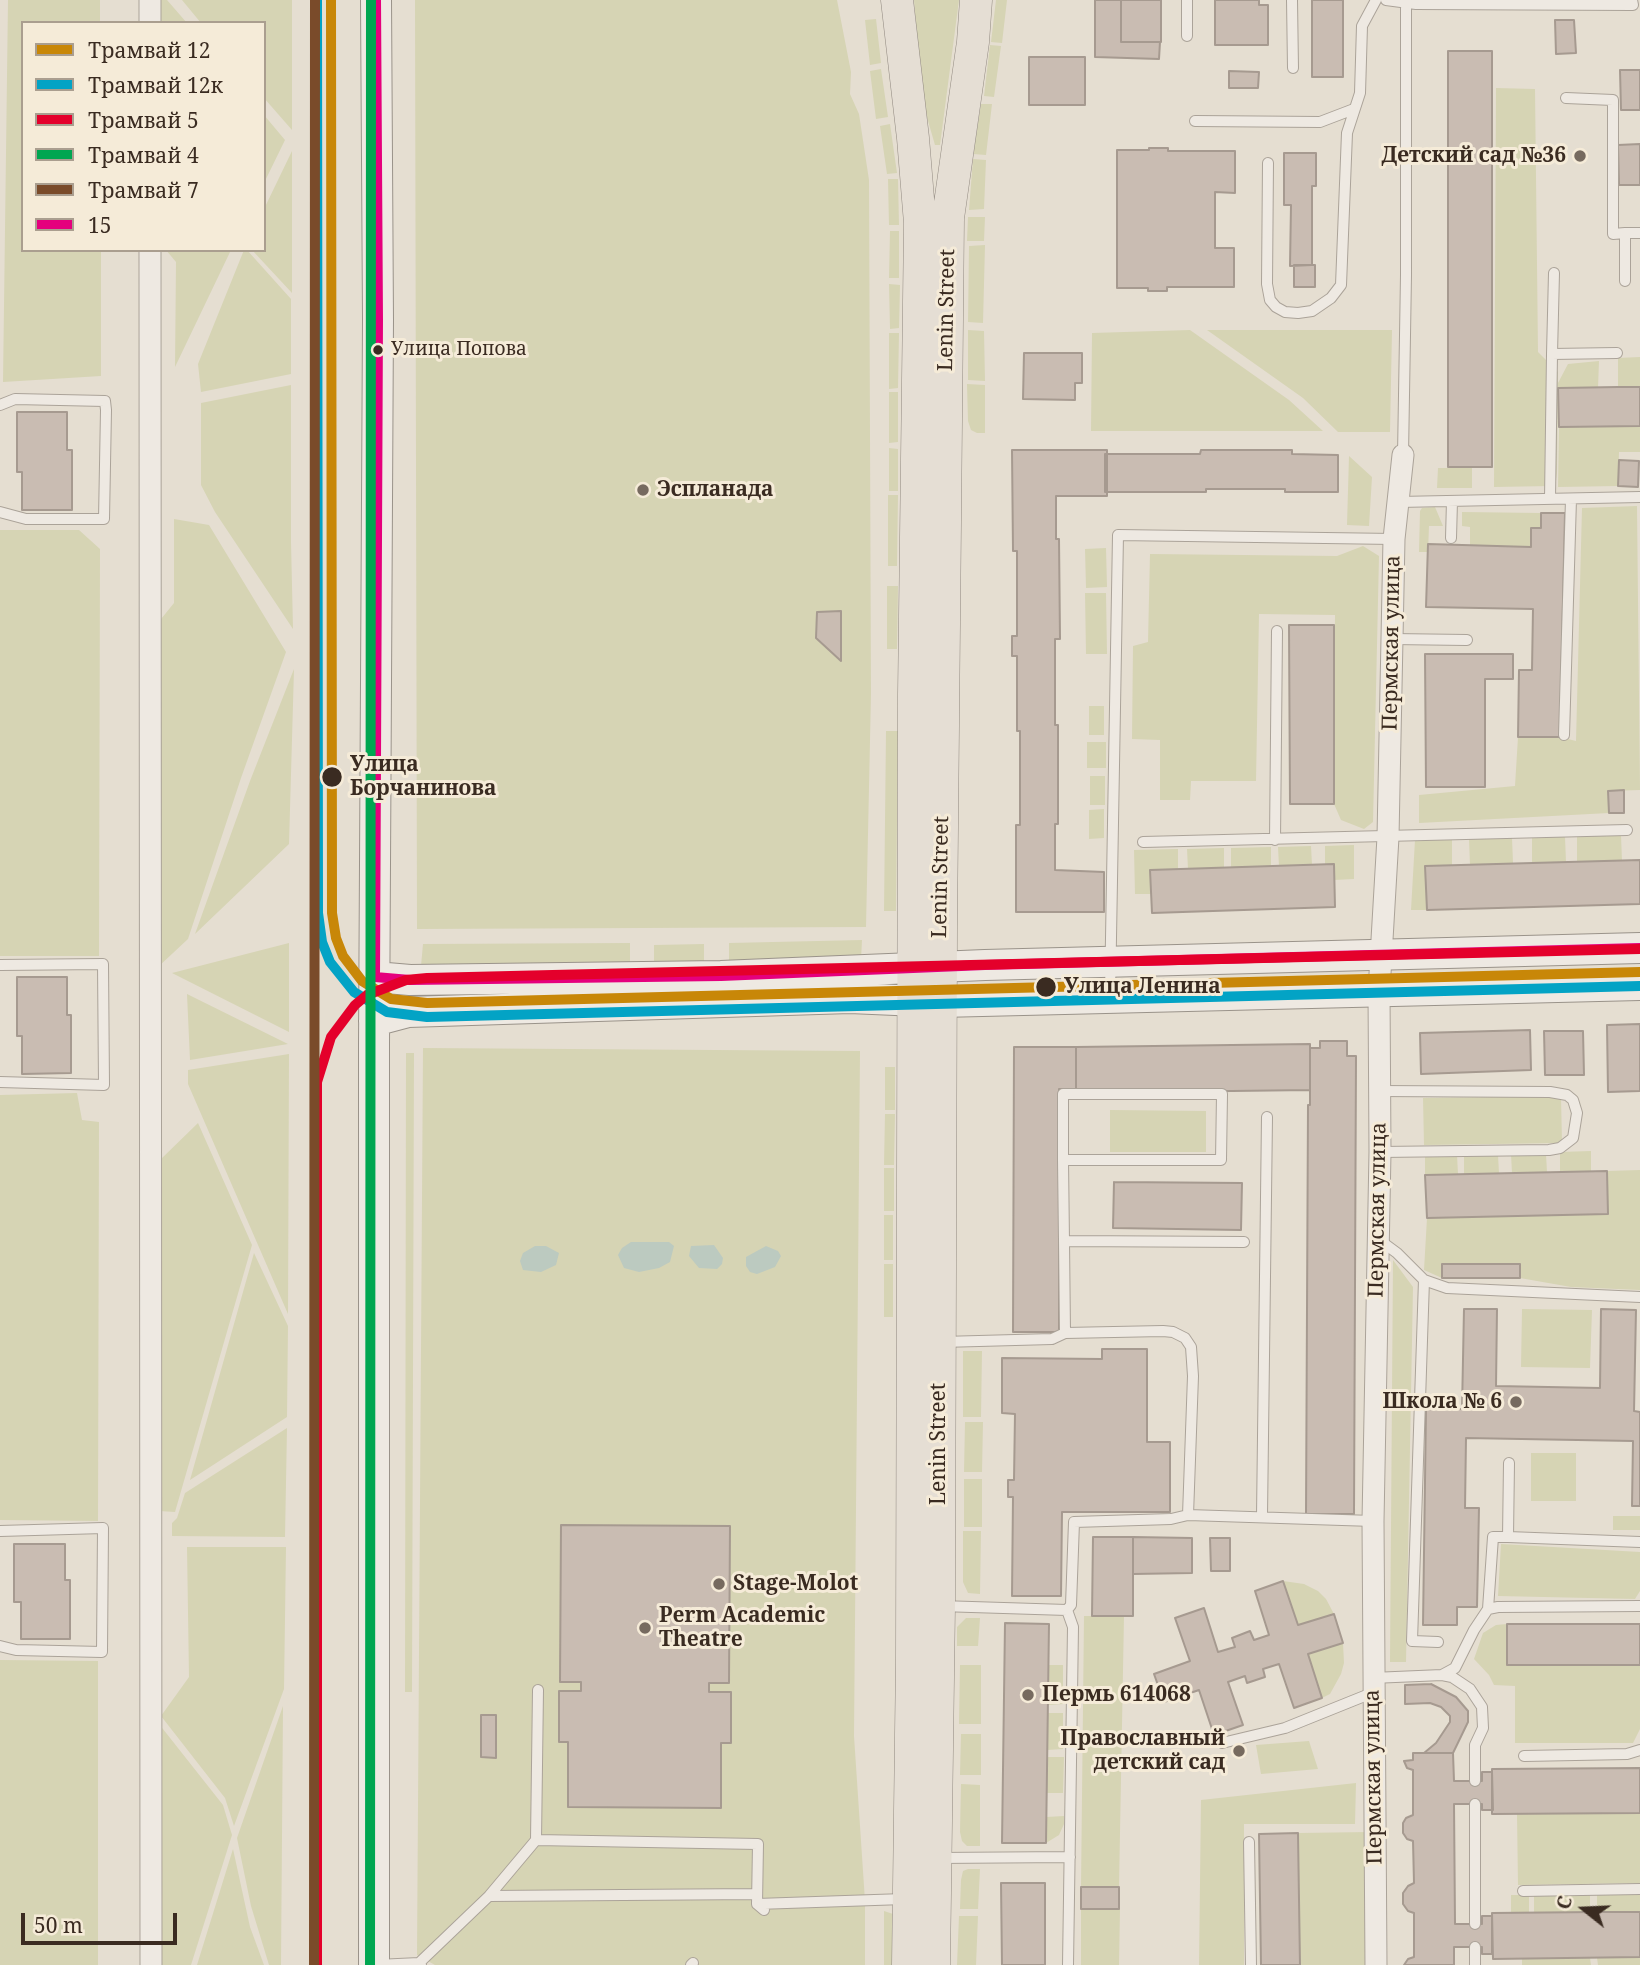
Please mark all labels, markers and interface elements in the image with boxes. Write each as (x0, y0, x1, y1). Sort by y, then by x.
legend (21, 21, 266, 252)
text: Трамвай 12 (88, 36, 210, 64)
text: Трамвай 12к (88, 71, 223, 99)
text: Трамвай 5 (88, 106, 199, 134)
text: Трамвай 4 (88, 141, 199, 169)
place label: Детский сад №36 (1381, 143, 1566, 169)
marker: Детский сад №36 (1572, 148, 1588, 164)
text: Трамвай 7 (88, 176, 199, 204)
text: 15 (88, 211, 111, 239)
street label: Lenin Street (933, 249, 961, 371)
place label: Улица Попова (391, 339, 527, 361)
marker: Улица Попова (371, 343, 385, 357)
place label: Эспланада (657, 477, 774, 503)
marker: Эспланада (635, 482, 651, 498)
street label: Пермская улица (1378, 555, 1406, 731)
place label: Улица Борчанинова (350, 752, 496, 802)
marker: Улица Борчанинова (320, 765, 344, 789)
street label: Lenin Street (927, 816, 955, 938)
place label: Улица Ленина (1064, 974, 1221, 1000)
marker: Улица Ленина (1034, 975, 1058, 999)
street label: Пермская улица (1364, 1122, 1392, 1298)
street label: Lenin Street (926, 1383, 952, 1505)
place label: Школа № 6 (1382, 1389, 1502, 1415)
marker: Школа № 6 (1508, 1394, 1524, 1410)
place label: Stage-Molot (733, 1571, 858, 1597)
marker: Stage-Molot (711, 1576, 727, 1592)
place label: Perm Academic Theatre (659, 1603, 825, 1653)
marker: Perm Academic Theatre (637, 1620, 653, 1636)
place label: Пермь 614068 (1042, 1682, 1191, 1708)
marker: Пермь 614068 (1020, 1687, 1036, 1703)
street label: Пермская улица (1360, 1689, 1388, 1865)
place label: Православный детский сад (1061, 1726, 1225, 1776)
marker: Православный детский сад (1231, 1743, 1247, 1759)
north arrow (1549, 1874, 1619, 1944)
text: С (1550, 1893, 1578, 1912)
scale bar (24, 1898, 180, 1942)
text: 50 m (34, 1911, 83, 1939)

